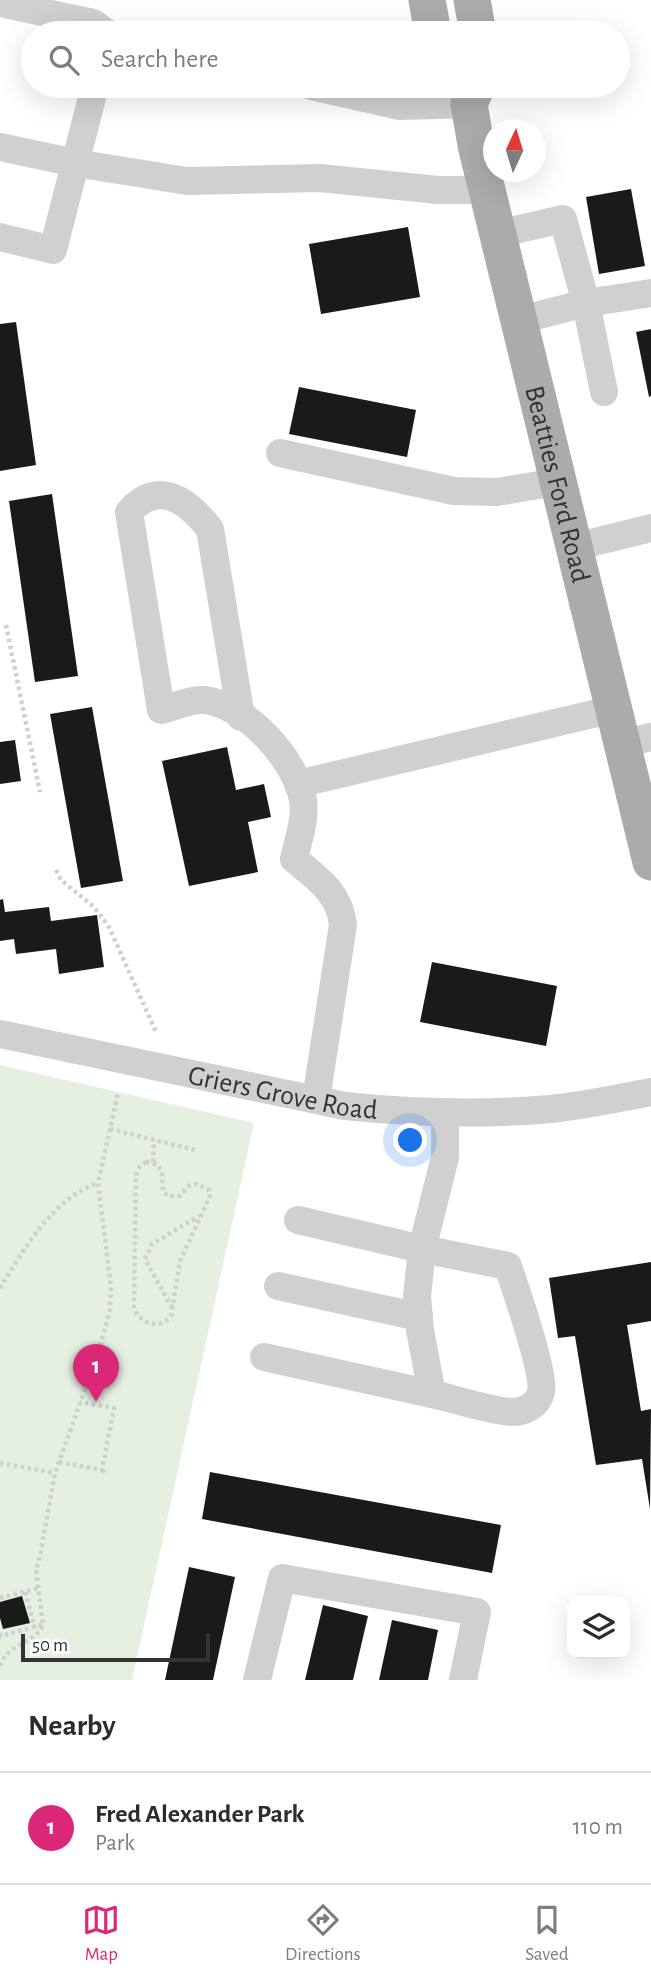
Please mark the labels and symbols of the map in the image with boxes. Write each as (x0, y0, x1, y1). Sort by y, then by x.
north arrow (483, 119, 546, 182)
street label: Beatties Ford Road (519, 383, 594, 586)
street label: Griers Grove Road (185, 1062, 379, 1125)
your location (393, 1123, 427, 1157)
pin: 1 (73, 1344, 119, 1402)
scale bar (21, 1631, 210, 1663)

